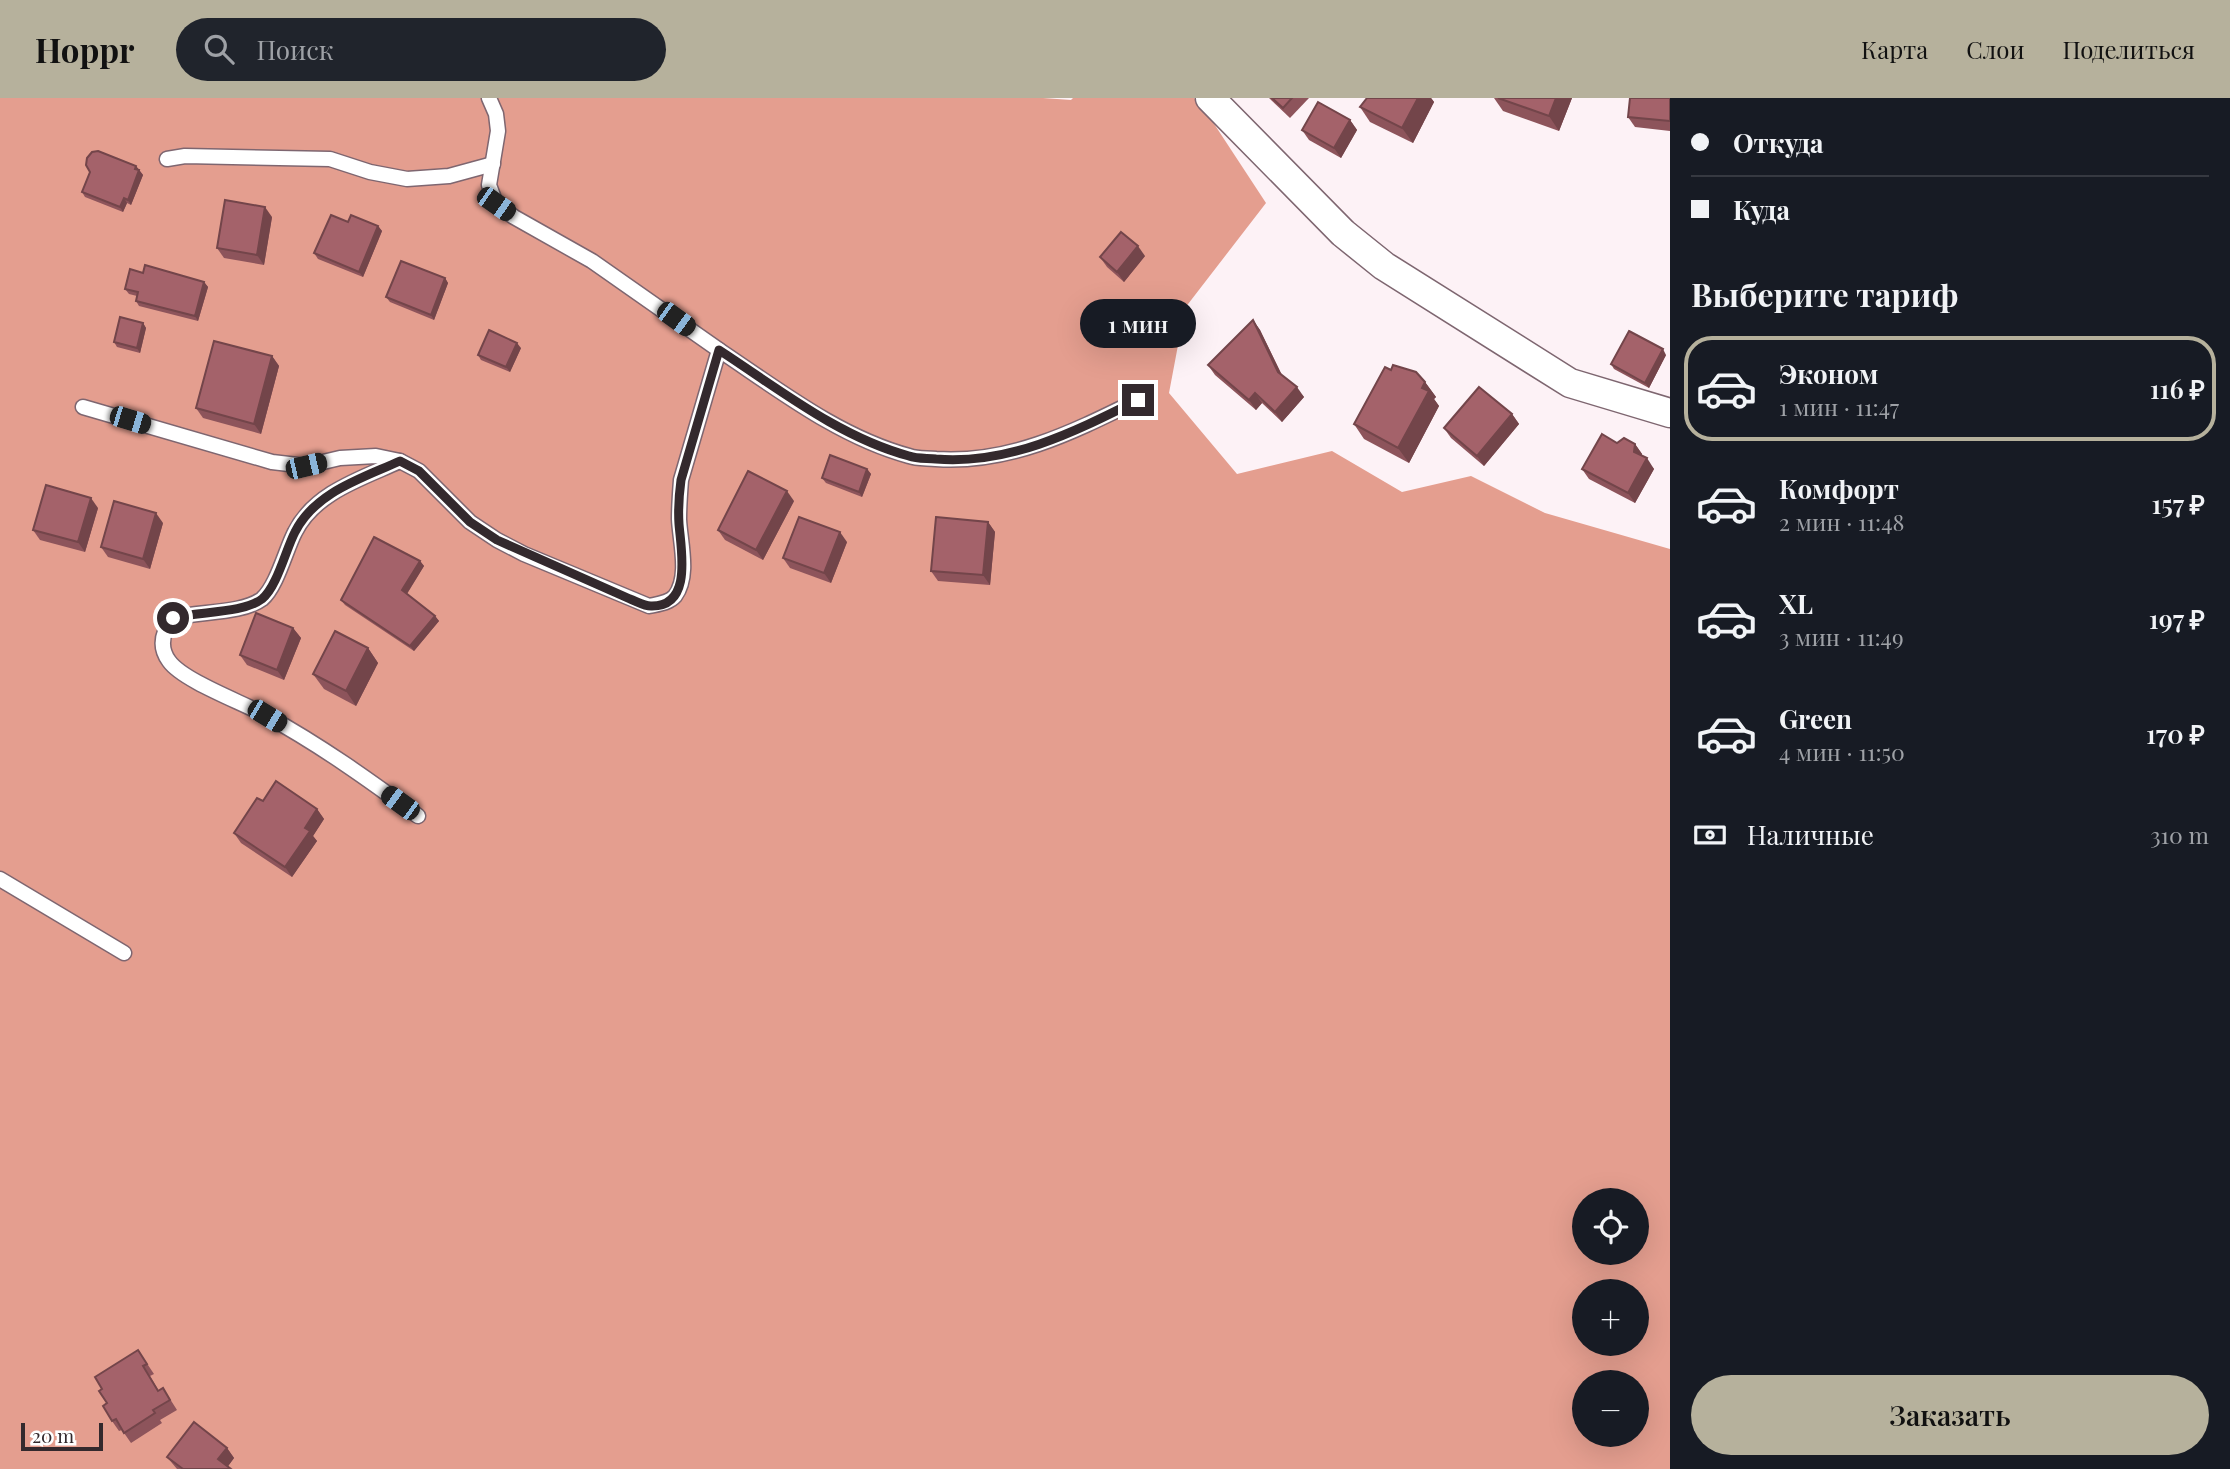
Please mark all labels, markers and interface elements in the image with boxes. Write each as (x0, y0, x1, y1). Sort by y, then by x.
search box (176, 18, 666, 81)
text: Hoppr (35, 27, 134, 71)
icon: search (200, 30, 238, 68)
text: Поиск (256, 32, 334, 67)
text: Карта (1861, 33, 1928, 65)
text: Слои (1966, 33, 2025, 65)
text: Поделиться (2063, 33, 2195, 65)
text: Откуда (1733, 125, 1824, 160)
car (473, 183, 520, 225)
text: Куда (1733, 192, 1790, 227)
text: Выберите тариф (1691, 272, 1958, 315)
car (653, 298, 700, 340)
callout: 1 мин (1080, 299, 1196, 348)
text: 1 мин (1108, 308, 1168, 339)
text: Эконом (1779, 356, 1878, 391)
icon: car (1695, 357, 1758, 420)
text: 116 ₽ (2150, 371, 2205, 406)
route end (1122, 384, 1154, 416)
text: 1 мин · 11:47 (1779, 391, 1899, 422)
car (107, 404, 154, 436)
car (284, 451, 329, 481)
text: Комфорт (1779, 471, 1899, 506)
icon: car (1695, 472, 1758, 535)
text: 157 ₽ (2152, 486, 2205, 521)
text: 2 мин · 11:48 (1779, 506, 1905, 537)
text: XL (1779, 586, 1813, 621)
icon: car (1695, 587, 1758, 650)
text: 197 ₽ (2149, 601, 2205, 636)
route start (157, 602, 189, 634)
text: 3 мин · 11:49 (1779, 621, 1904, 652)
car (244, 696, 291, 736)
text: Green (1779, 701, 1852, 736)
icon: car (1695, 702, 1758, 765)
text: 170 ₽ (2146, 716, 2205, 751)
text: 4 мин · 11:50 (1779, 736, 1905, 767)
car (377, 782, 424, 824)
icon: cash (1691, 816, 1729, 854)
text: Наличные (1747, 817, 1874, 852)
text: 310 m (2150, 819, 2209, 850)
map controls (1572, 1188, 1649, 1447)
button: locate (1572, 1188, 1649, 1265)
button: + (1572, 1279, 1649, 1356)
button: − (1572, 1370, 1649, 1447)
button: Заказать (1691, 1375, 2209, 1455)
scale bar (21, 1420, 103, 1452)
text: 20 m (32, 1422, 74, 1448)

